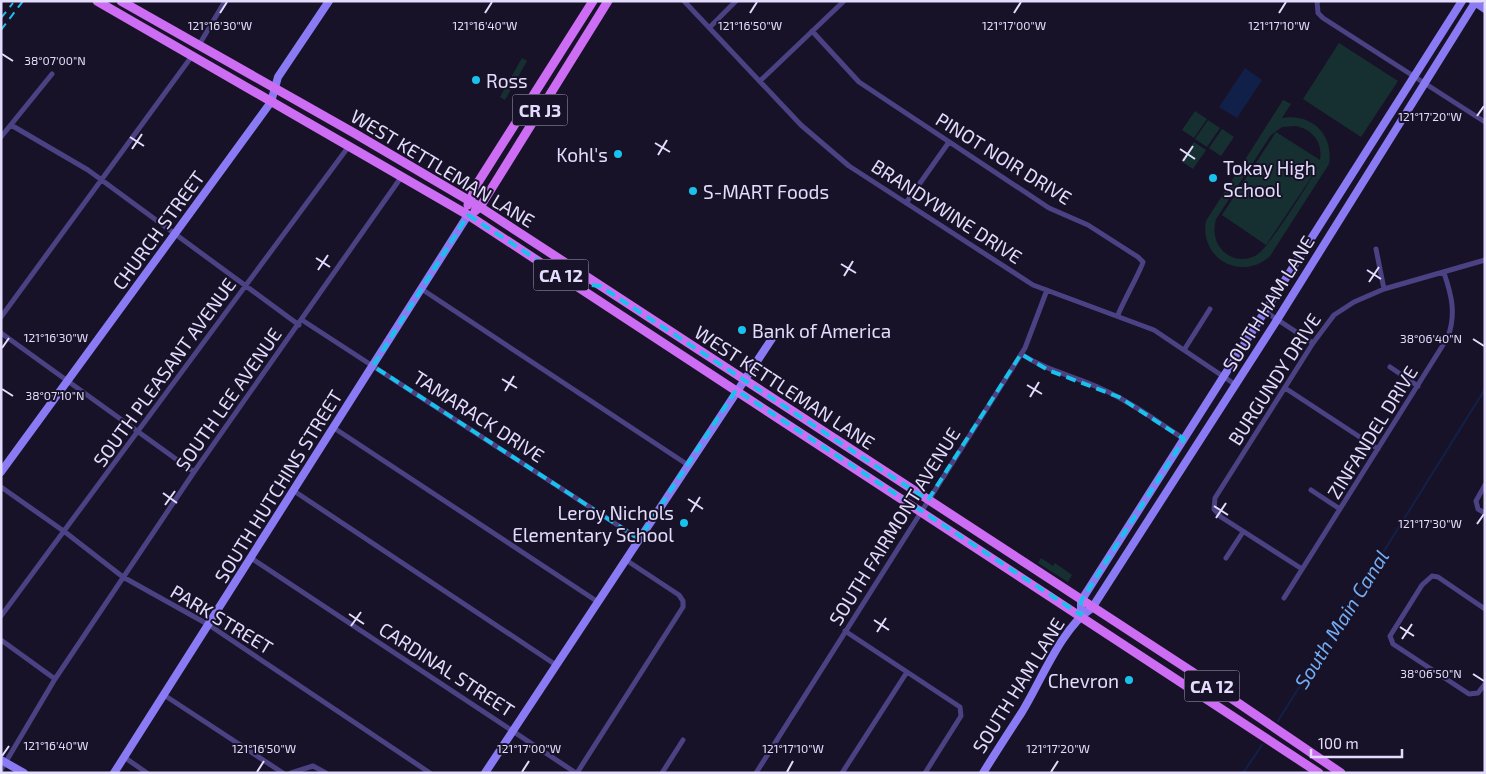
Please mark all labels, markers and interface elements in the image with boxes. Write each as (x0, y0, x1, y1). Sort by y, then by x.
text: 121°16'30"W (188, 18, 252, 32)
text: 121°16'40"W (453, 18, 517, 32)
text: 121°16'50"W (718, 18, 782, 32)
text: 121°17'00"W (982, 18, 1046, 32)
text: 121°17'10"W (1248, 18, 1310, 32)
text: 38°07'00"N (24, 53, 86, 67)
place label: Ross (486, 69, 528, 92)
marker: Ross (470, 74, 482, 86)
road number: CR J3 (512, 94, 568, 126)
street label: WEST KETTLEMAN LANE (347, 104, 539, 232)
street label: PINOT NOIR DRIVE (932, 107, 1076, 209)
text: 121°17'20"W (1398, 109, 1462, 123)
place label: Kohl's (556, 143, 608, 166)
marker: Kohl's (612, 148, 624, 160)
street label: BRANDYWINE DRIVE (867, 154, 1027, 268)
place label: Tokay High School (1223, 156, 1316, 201)
street label: CHURCH STREET (107, 166, 209, 294)
marker: Tokay High School (1207, 172, 1219, 184)
place label: S-MART Foods (703, 180, 829, 203)
marker: S-MART Foods (687, 185, 699, 197)
street label: SOUTH HAM LANE (1217, 231, 1319, 375)
road number: CA 12 (534, 260, 588, 290)
street label: SOUTH PLEASANT AVENUE (88, 273, 240, 471)
street label: BURGUNDY DRIVE (1223, 309, 1325, 449)
place label: Bank of America (752, 319, 891, 342)
street label: WEST KETTLEMAN LANE (691, 320, 879, 454)
street label: SOUTH LEE AVENUE (170, 323, 286, 475)
marker: Bank of America (736, 324, 748, 336)
text: 121°16'30"W (24, 330, 88, 344)
text: 38°06'40"N (1400, 331, 1462, 345)
street label: ZINFANDEL DRIVE (1322, 361, 1422, 503)
street label: TAMARACK DRIVE (409, 365, 549, 467)
street label: SOUTH HUTCHINS STREET (209, 385, 347, 587)
text: 38°07'10"N (26, 388, 84, 402)
street label: SOUTH FAIRMONT AVENUE (824, 423, 964, 629)
place label: Leroy Nichols Elementary School (512, 501, 674, 546)
text: 121°17'30"W (1398, 516, 1462, 530)
marker: Leroy Nichols Elementary School (678, 517, 690, 529)
water label: South Main Canal (1289, 545, 1393, 693)
street label: PARK STREET (167, 579, 277, 659)
street label: SOUTH HAM LANE (967, 613, 1069, 757)
street label: CARDINAL STREET (375, 617, 519, 721)
text: 38°06'50"N (1400, 666, 1462, 680)
place label: Chevron (1048, 669, 1119, 692)
road number: CA 12 (1184, 670, 1240, 701)
marker: Chevron (1123, 674, 1135, 686)
scale bar (1311, 726, 1402, 758)
text: 100 m (1318, 734, 1359, 752)
text: 121°16'40"W (24, 738, 88, 752)
text: 121°16'50"W (232, 741, 296, 755)
text: 121°17'00"W (497, 741, 561, 755)
text: 121°17'10"W (762, 741, 824, 755)
text: 121°17'20"W (1026, 741, 1090, 755)

